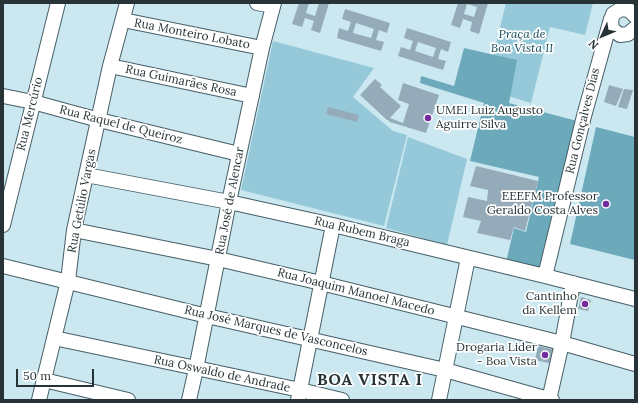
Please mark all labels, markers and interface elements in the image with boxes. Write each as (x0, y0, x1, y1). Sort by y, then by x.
street label: Rua Monteiro Lobato (133, 16, 251, 52)
north arrow (582, 16, 622, 56)
park label: Praça de Boa Vista II (491, 28, 553, 56)
text: N (585, 36, 601, 52)
street label: Rua Guimarães Rosa (124, 62, 238, 100)
street label: Rua Gonçalves Dias (563, 67, 603, 175)
street label: Rua Mercúrio (14, 76, 46, 152)
street label: Rua Raquel de Queiroz (58, 103, 184, 147)
place label: UMEI Luiz Augusto Aguirre Silva (436, 104, 543, 132)
marker: UMEI Luiz Augusto Aguirre Silva (423, 113, 433, 123)
street label: Rua José de Alencar (212, 146, 248, 256)
street label: Rua Getúlio Vargas (65, 148, 99, 254)
place label: EEEFM Professor Geraldo Costa Alves (487, 190, 598, 218)
marker: EEEFM Professor Geraldo Costa Alves (601, 199, 611, 209)
street label: Rua Rubem Braga (313, 214, 411, 250)
street label: Rua Joaquim Manoel Macedo (276, 265, 436, 319)
place label: Cantinho da Kellem (522, 290, 577, 318)
marker: Cantinho da Kellem (580, 299, 590, 309)
street label: Rua José Marques de Vasconcelos (183, 303, 369, 359)
place label: Drogaria Lider - Boa Vista (456, 341, 537, 369)
marker: Drogaria Lider - Boa Vista (540, 350, 550, 360)
street label: Rua Oswaldo de Andrade (152, 352, 292, 396)
scale bar (18, 361, 96, 387)
text: 50 m (23, 368, 51, 383)
district label: BOA VISTA I (317, 370, 423, 390)

